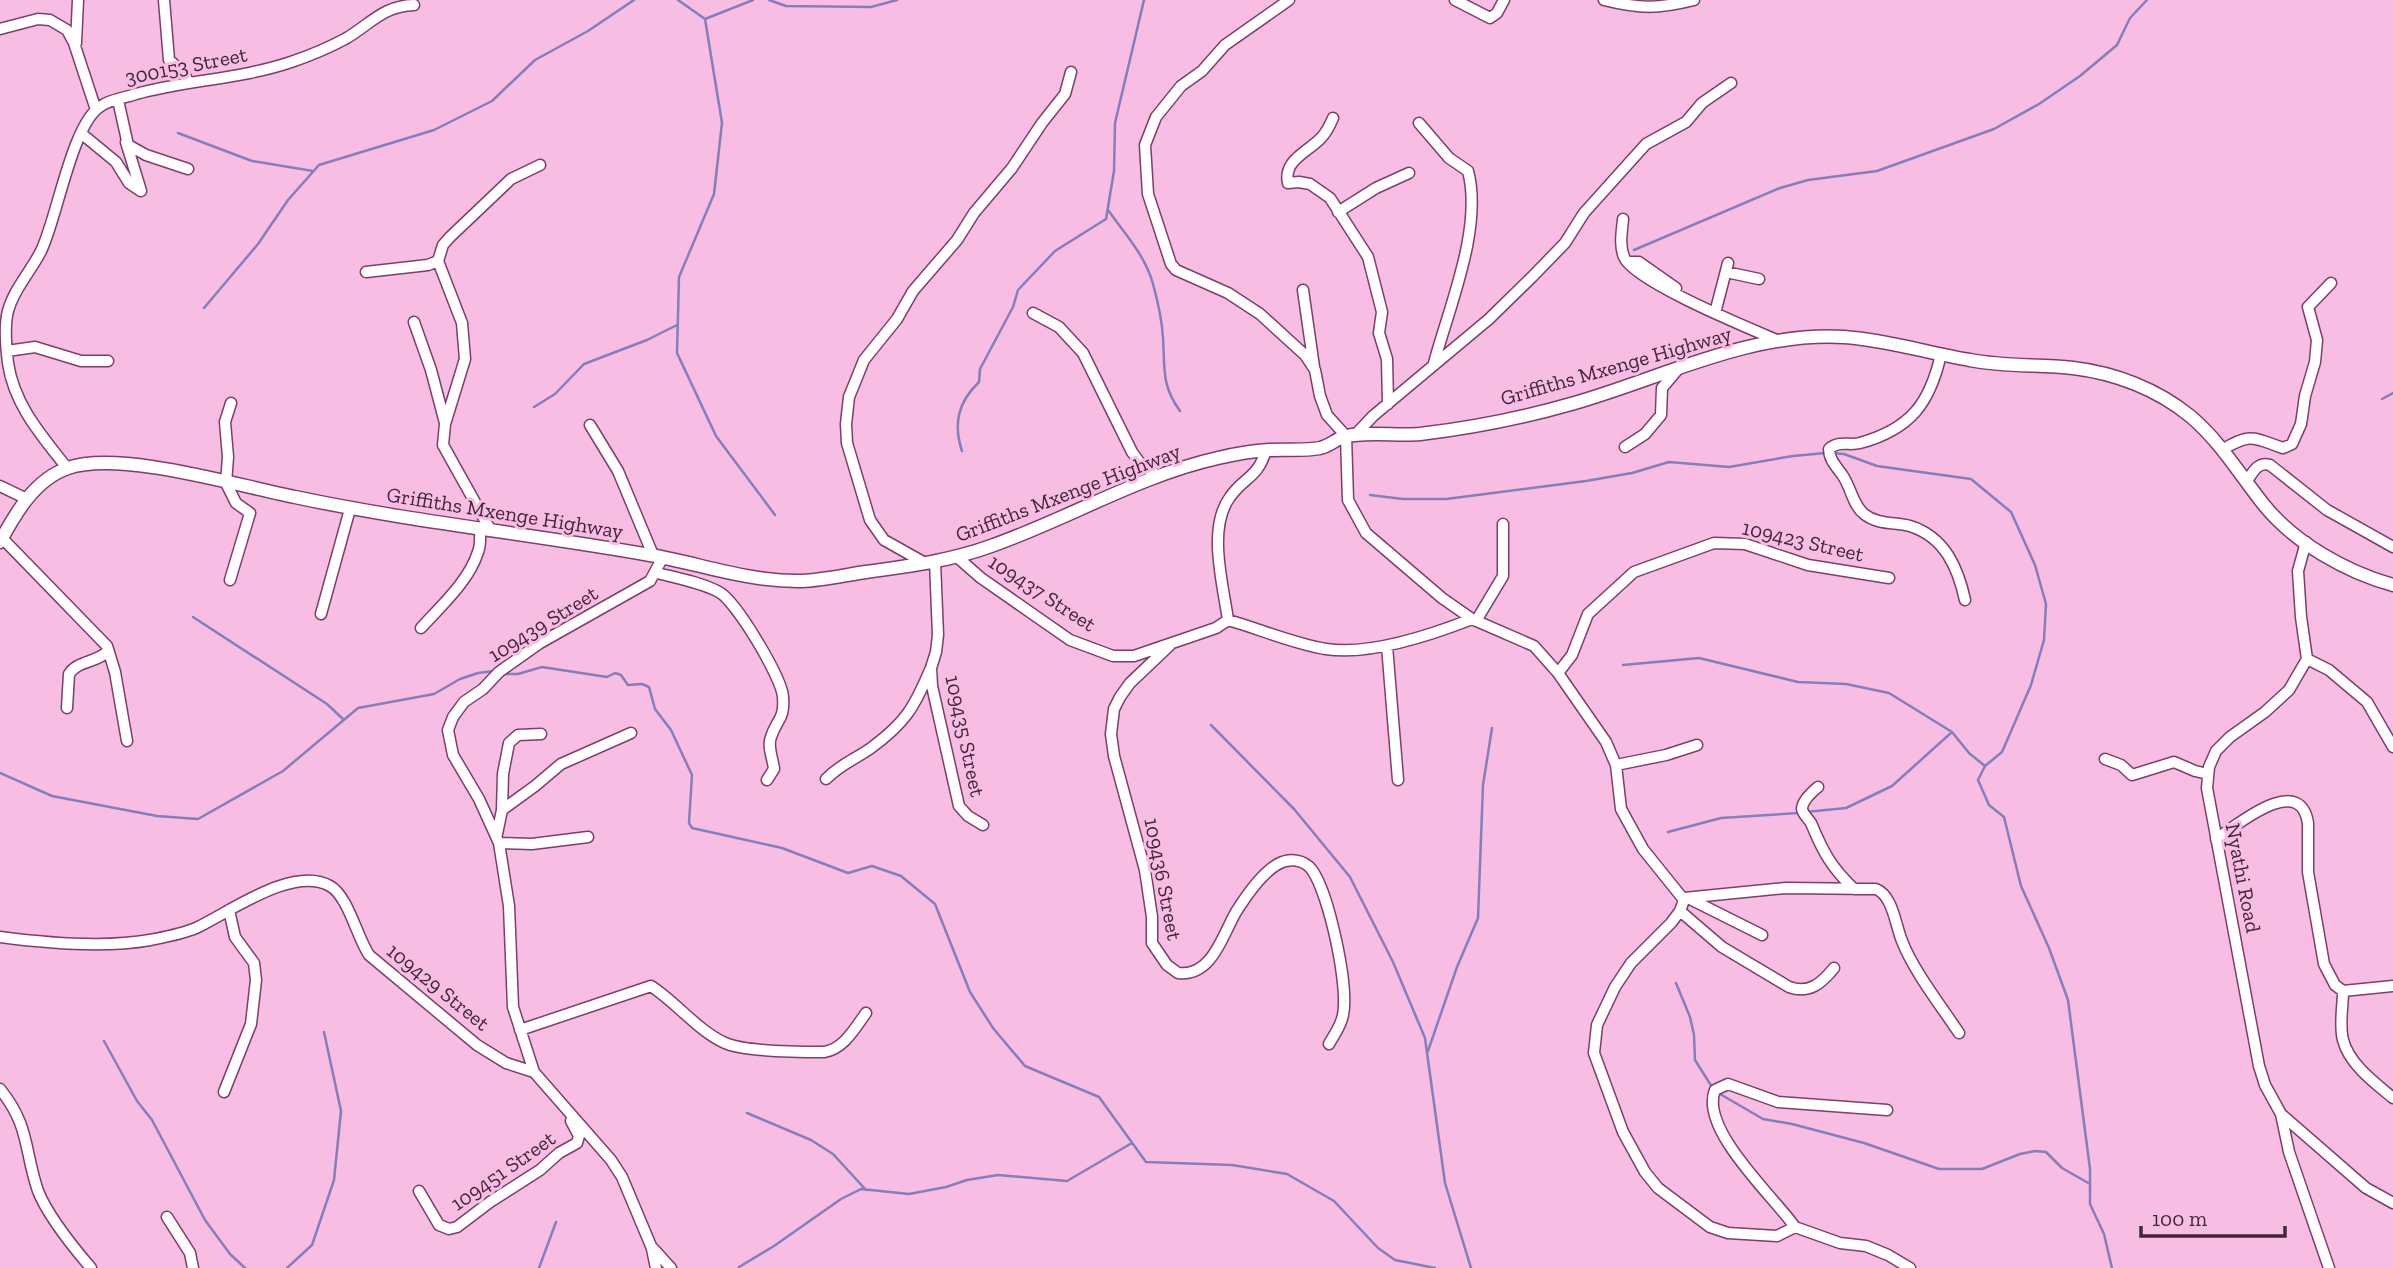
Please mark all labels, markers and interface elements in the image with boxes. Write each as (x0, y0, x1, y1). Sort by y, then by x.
street label: 300153 Street (123, 41, 249, 90)
street label: Griffiths Mxenge Highway (1498, 320, 1734, 410)
street label: Griffiths Mxenge Highway (952, 438, 1184, 547)
street label: Griffiths Mxenge Highway (385, 481, 625, 544)
street label: 109423 Street (1740, 514, 1866, 567)
street label: 109437 Street (984, 549, 1101, 637)
street label: 109439 Street (483, 580, 602, 667)
street label: 109435 Street (940, 673, 991, 799)
street label: 109436 Street (1139, 816, 1188, 942)
street label: Nyathi Road (2221, 821, 2266, 935)
street label: 109429 Street (382, 938, 495, 1036)
street label: 109451 Street (446, 1125, 560, 1216)
scale bar (2141, 1194, 2284, 1238)
text: 100 m (2152, 1206, 2207, 1231)

